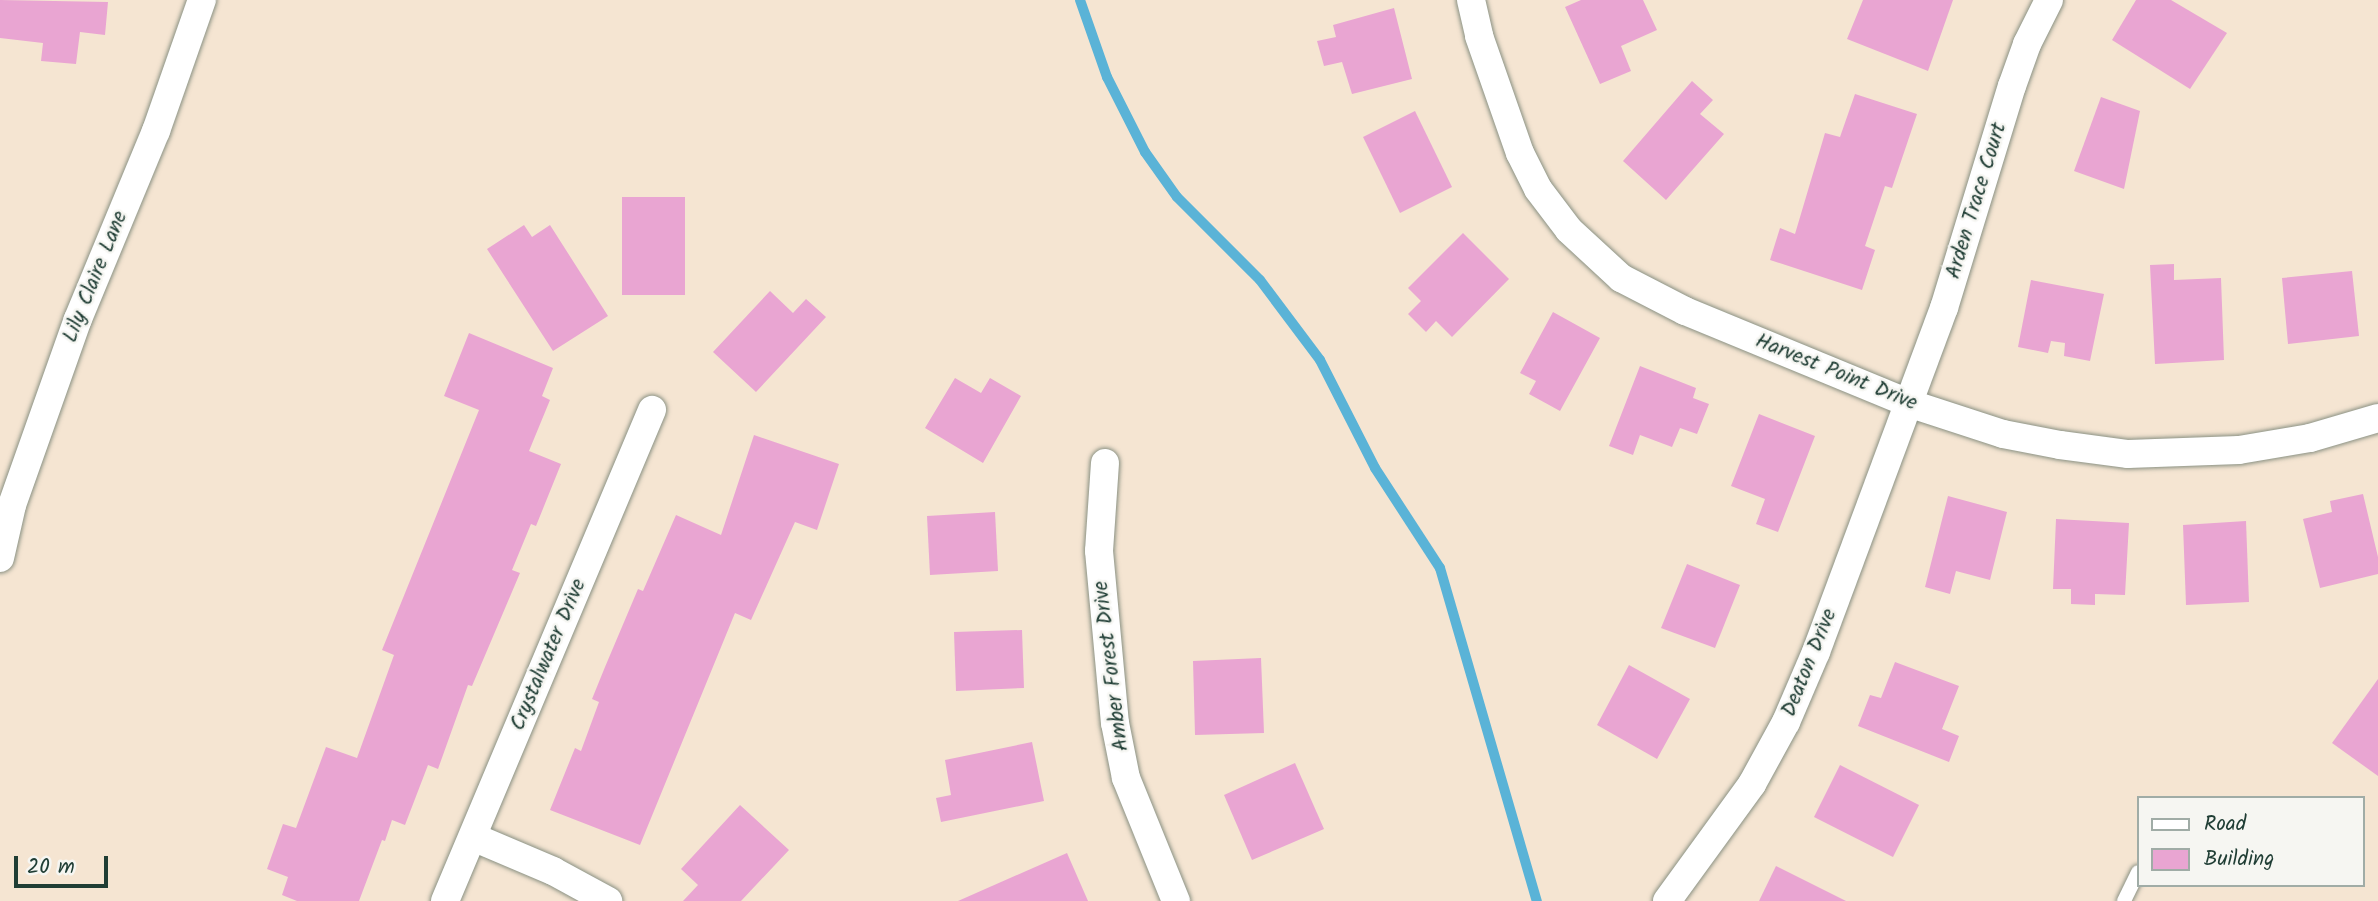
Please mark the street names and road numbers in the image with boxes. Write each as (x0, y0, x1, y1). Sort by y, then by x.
street label: Arden Trace Court (1941, 120, 2013, 282)
street label: Lily Claire Lane (58, 208, 134, 346)
street label: Harvest Point Drive (1751, 329, 1921, 417)
street label: Crystalwater Drive (506, 575, 592, 735)
street label: Amber Forest Drive (1089, 579, 1135, 753)
street label: Deaton Drive (1777, 605, 1843, 721)

